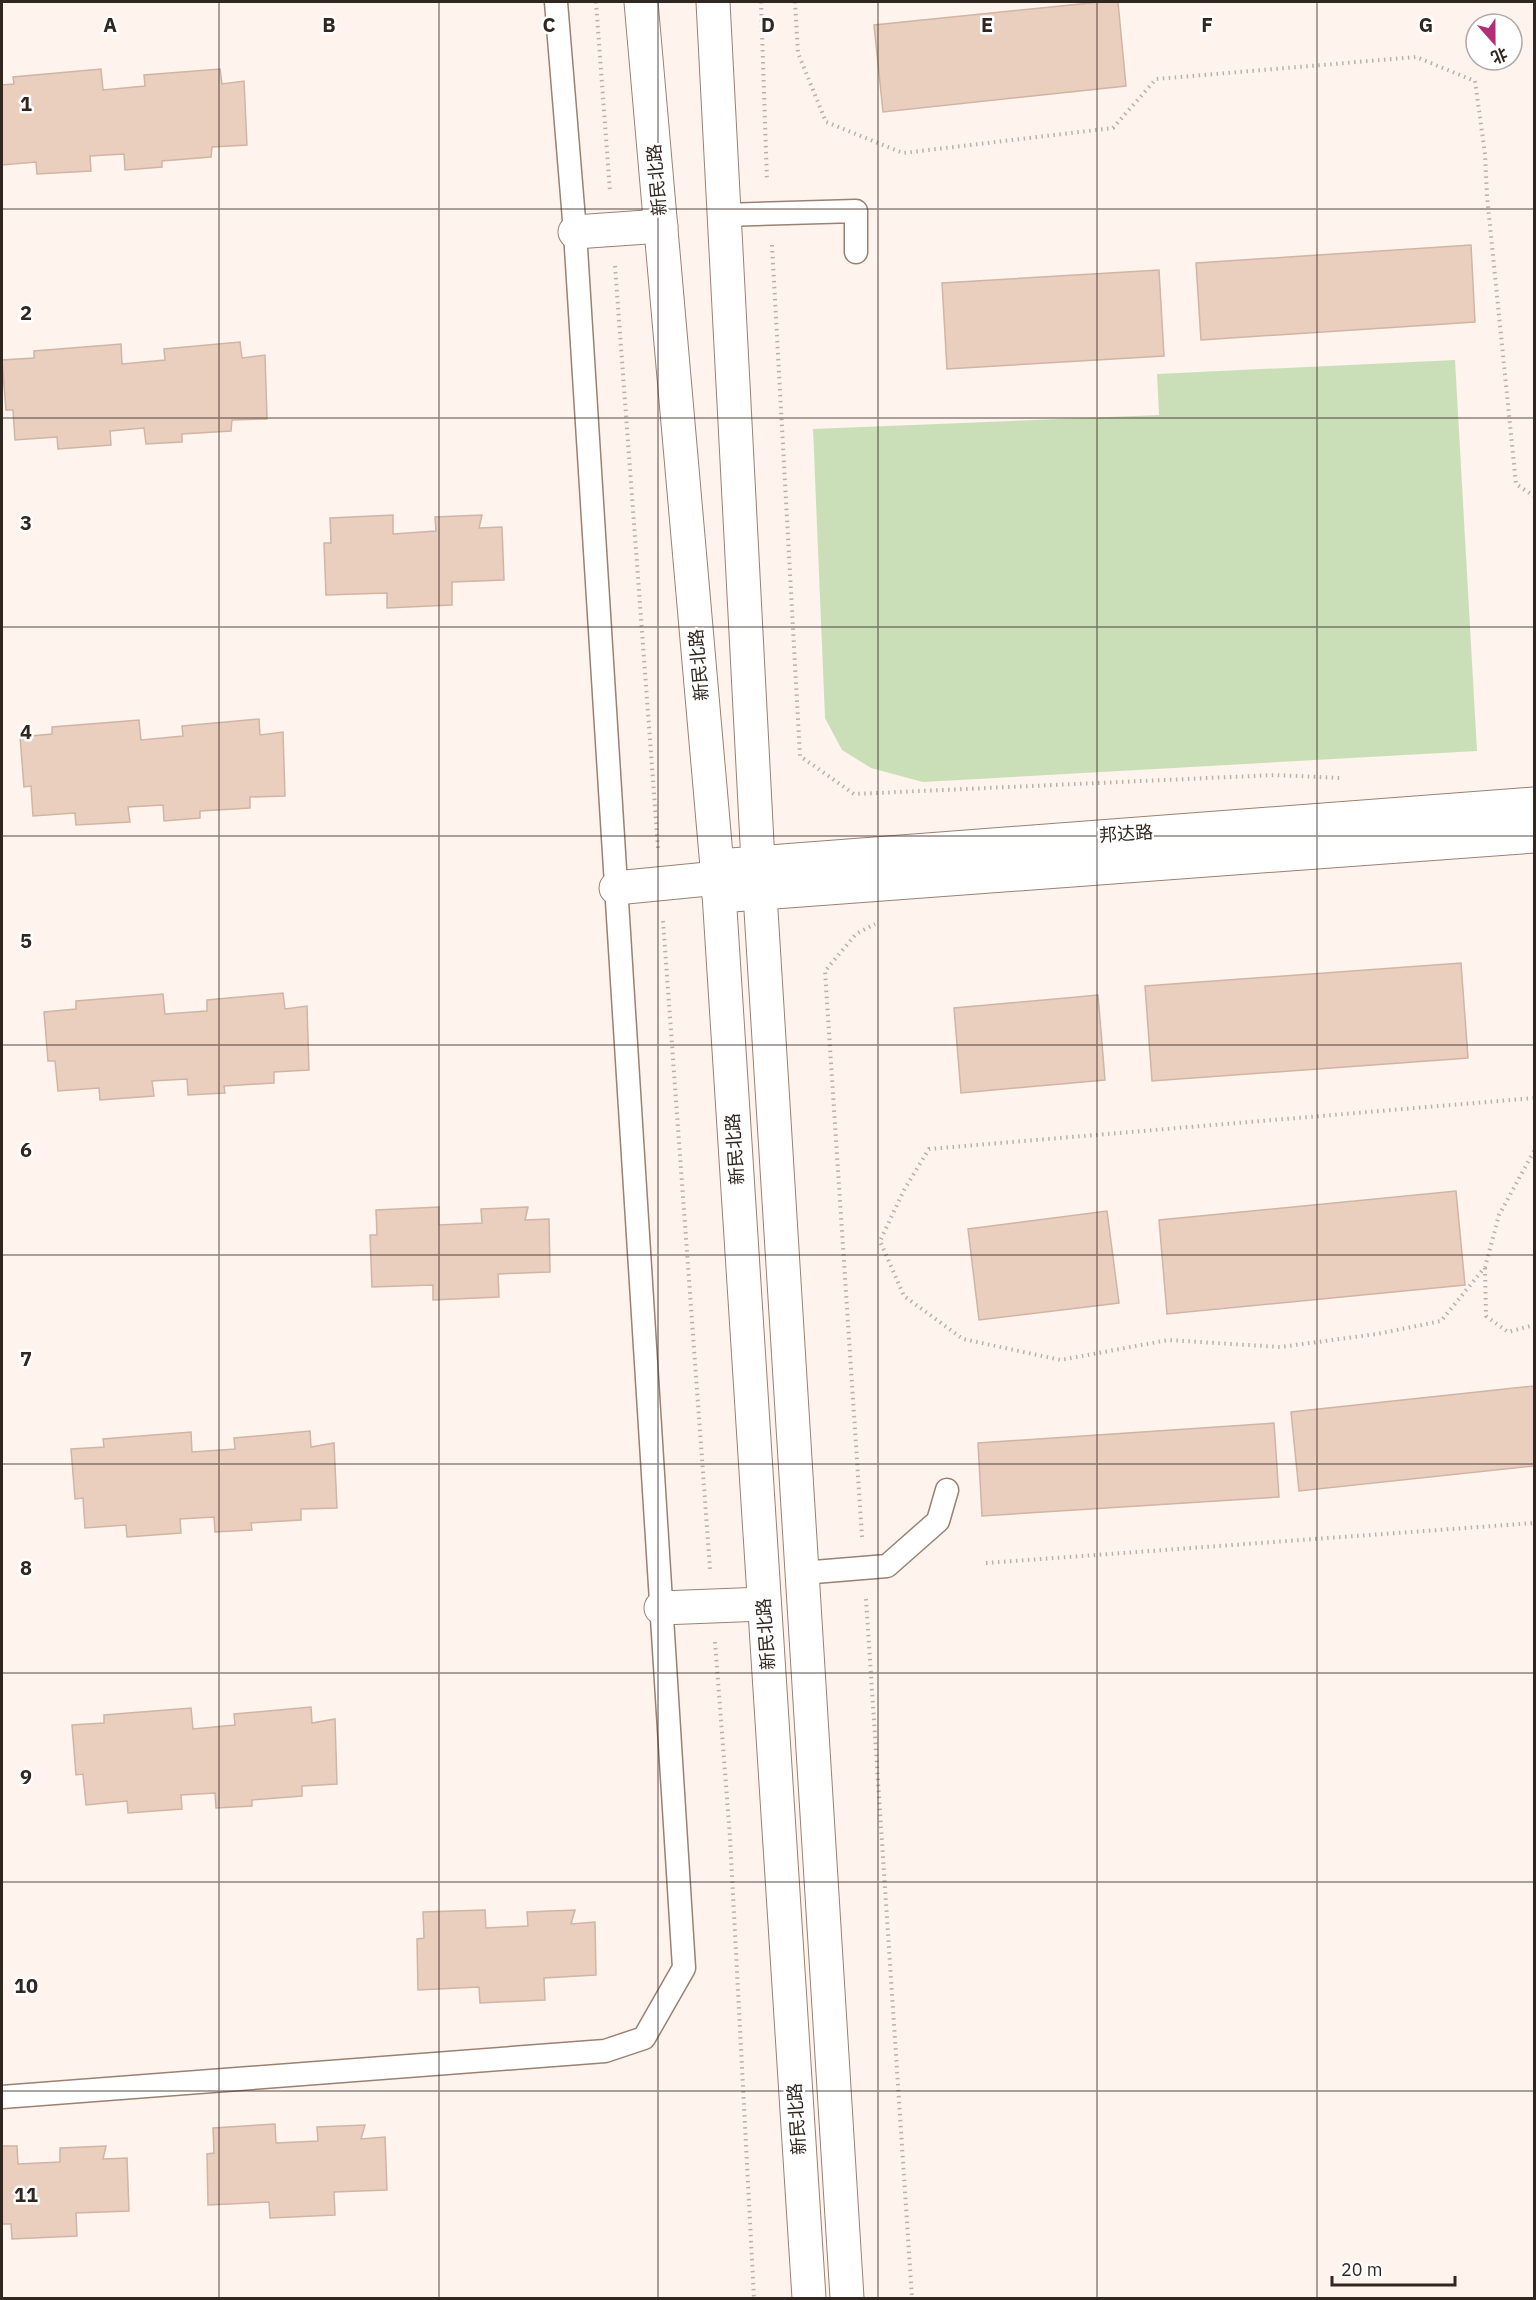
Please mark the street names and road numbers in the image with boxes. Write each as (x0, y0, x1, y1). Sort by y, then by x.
street label: 新民北路 (642, 143, 671, 217)
street label: 新民北路 (684, 628, 713, 702)
street label: 邦达路 (1098, 820, 1154, 847)
street label: 新民北路 (721, 1112, 748, 1186)
street label: 新民北路 (752, 1597, 779, 1671)
street label: 新民北路 (783, 2082, 810, 2156)

